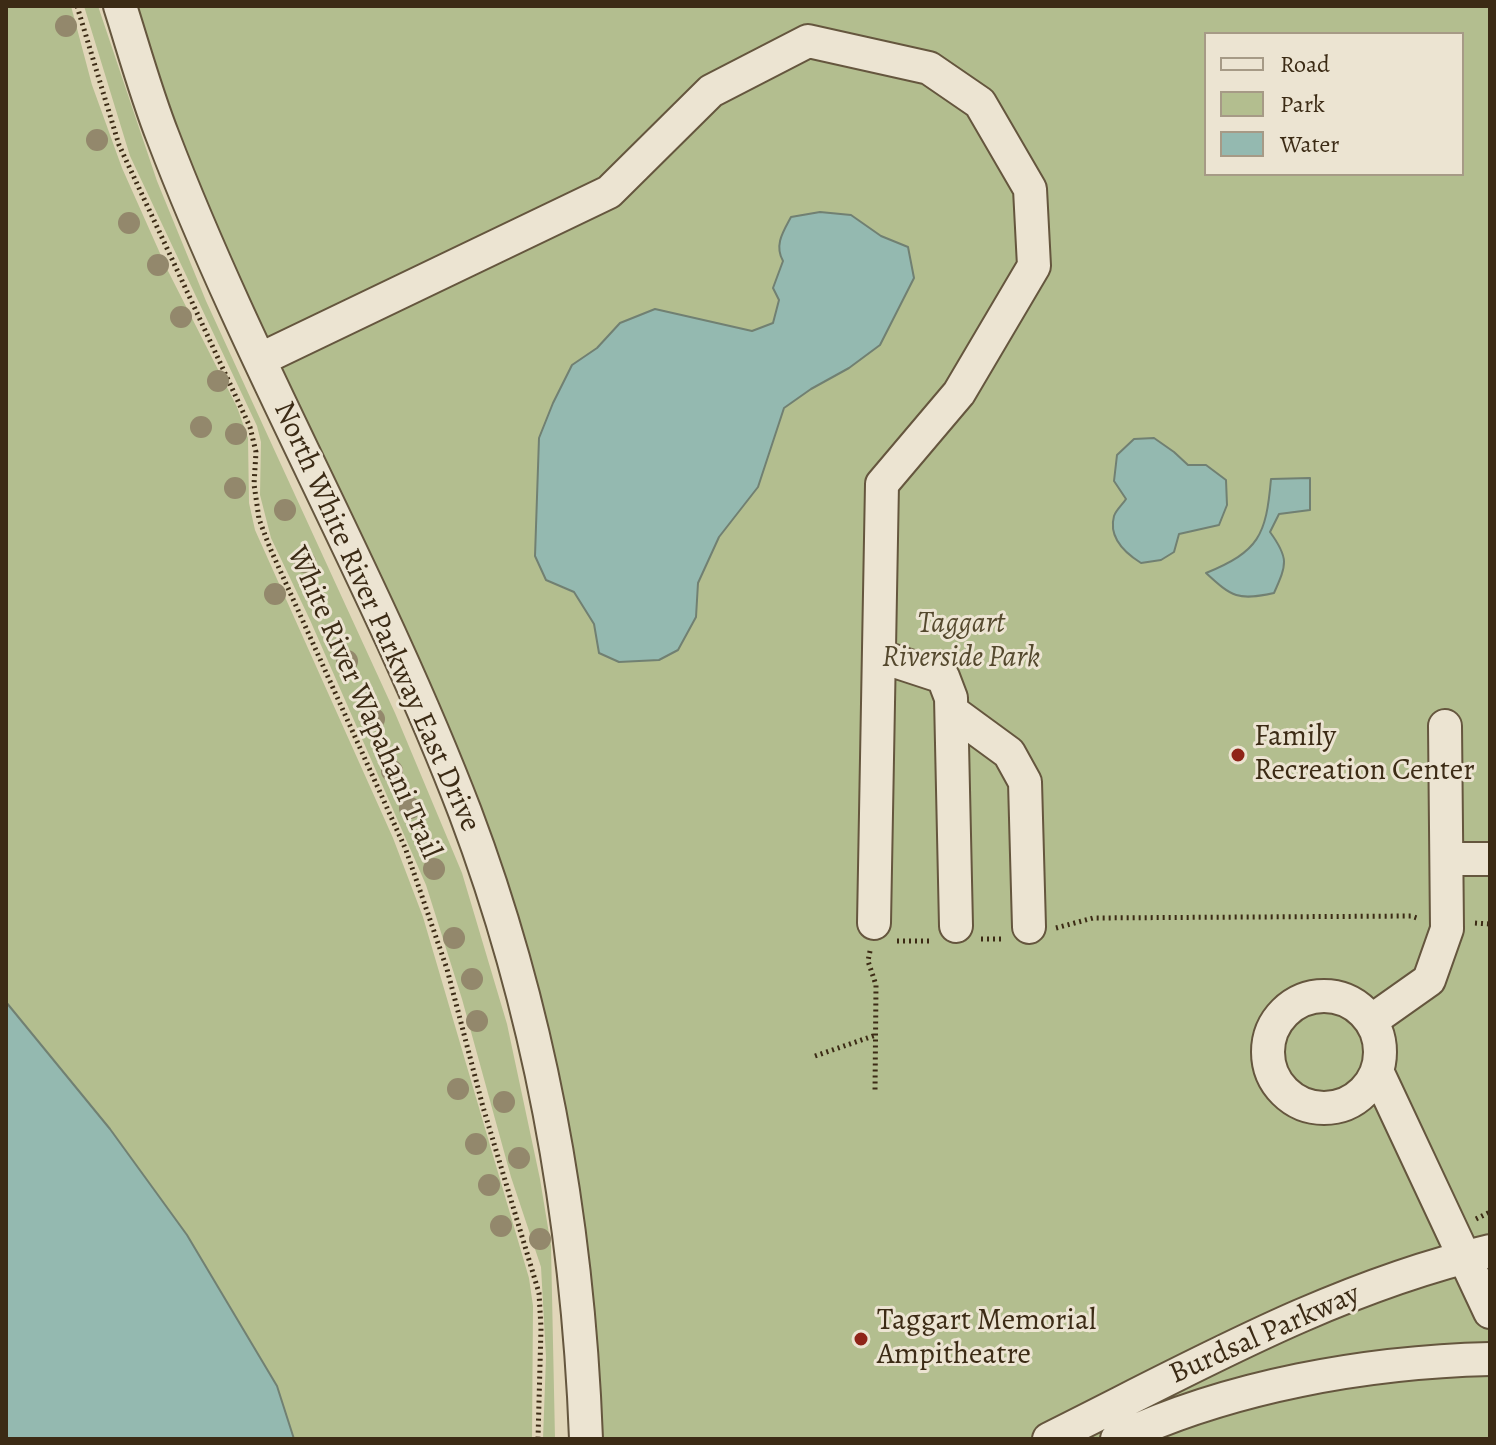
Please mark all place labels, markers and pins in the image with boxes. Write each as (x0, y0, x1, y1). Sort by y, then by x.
place label: Family Recreation Center (1254, 720, 1475, 790)
marker: Family Recreation Center (1229, 746, 1247, 764)
place label: Taggart Memorial Ampitheatre (877, 1304, 1096, 1374)
marker: Taggart Memorial Ampitheatre (852, 1330, 870, 1348)

